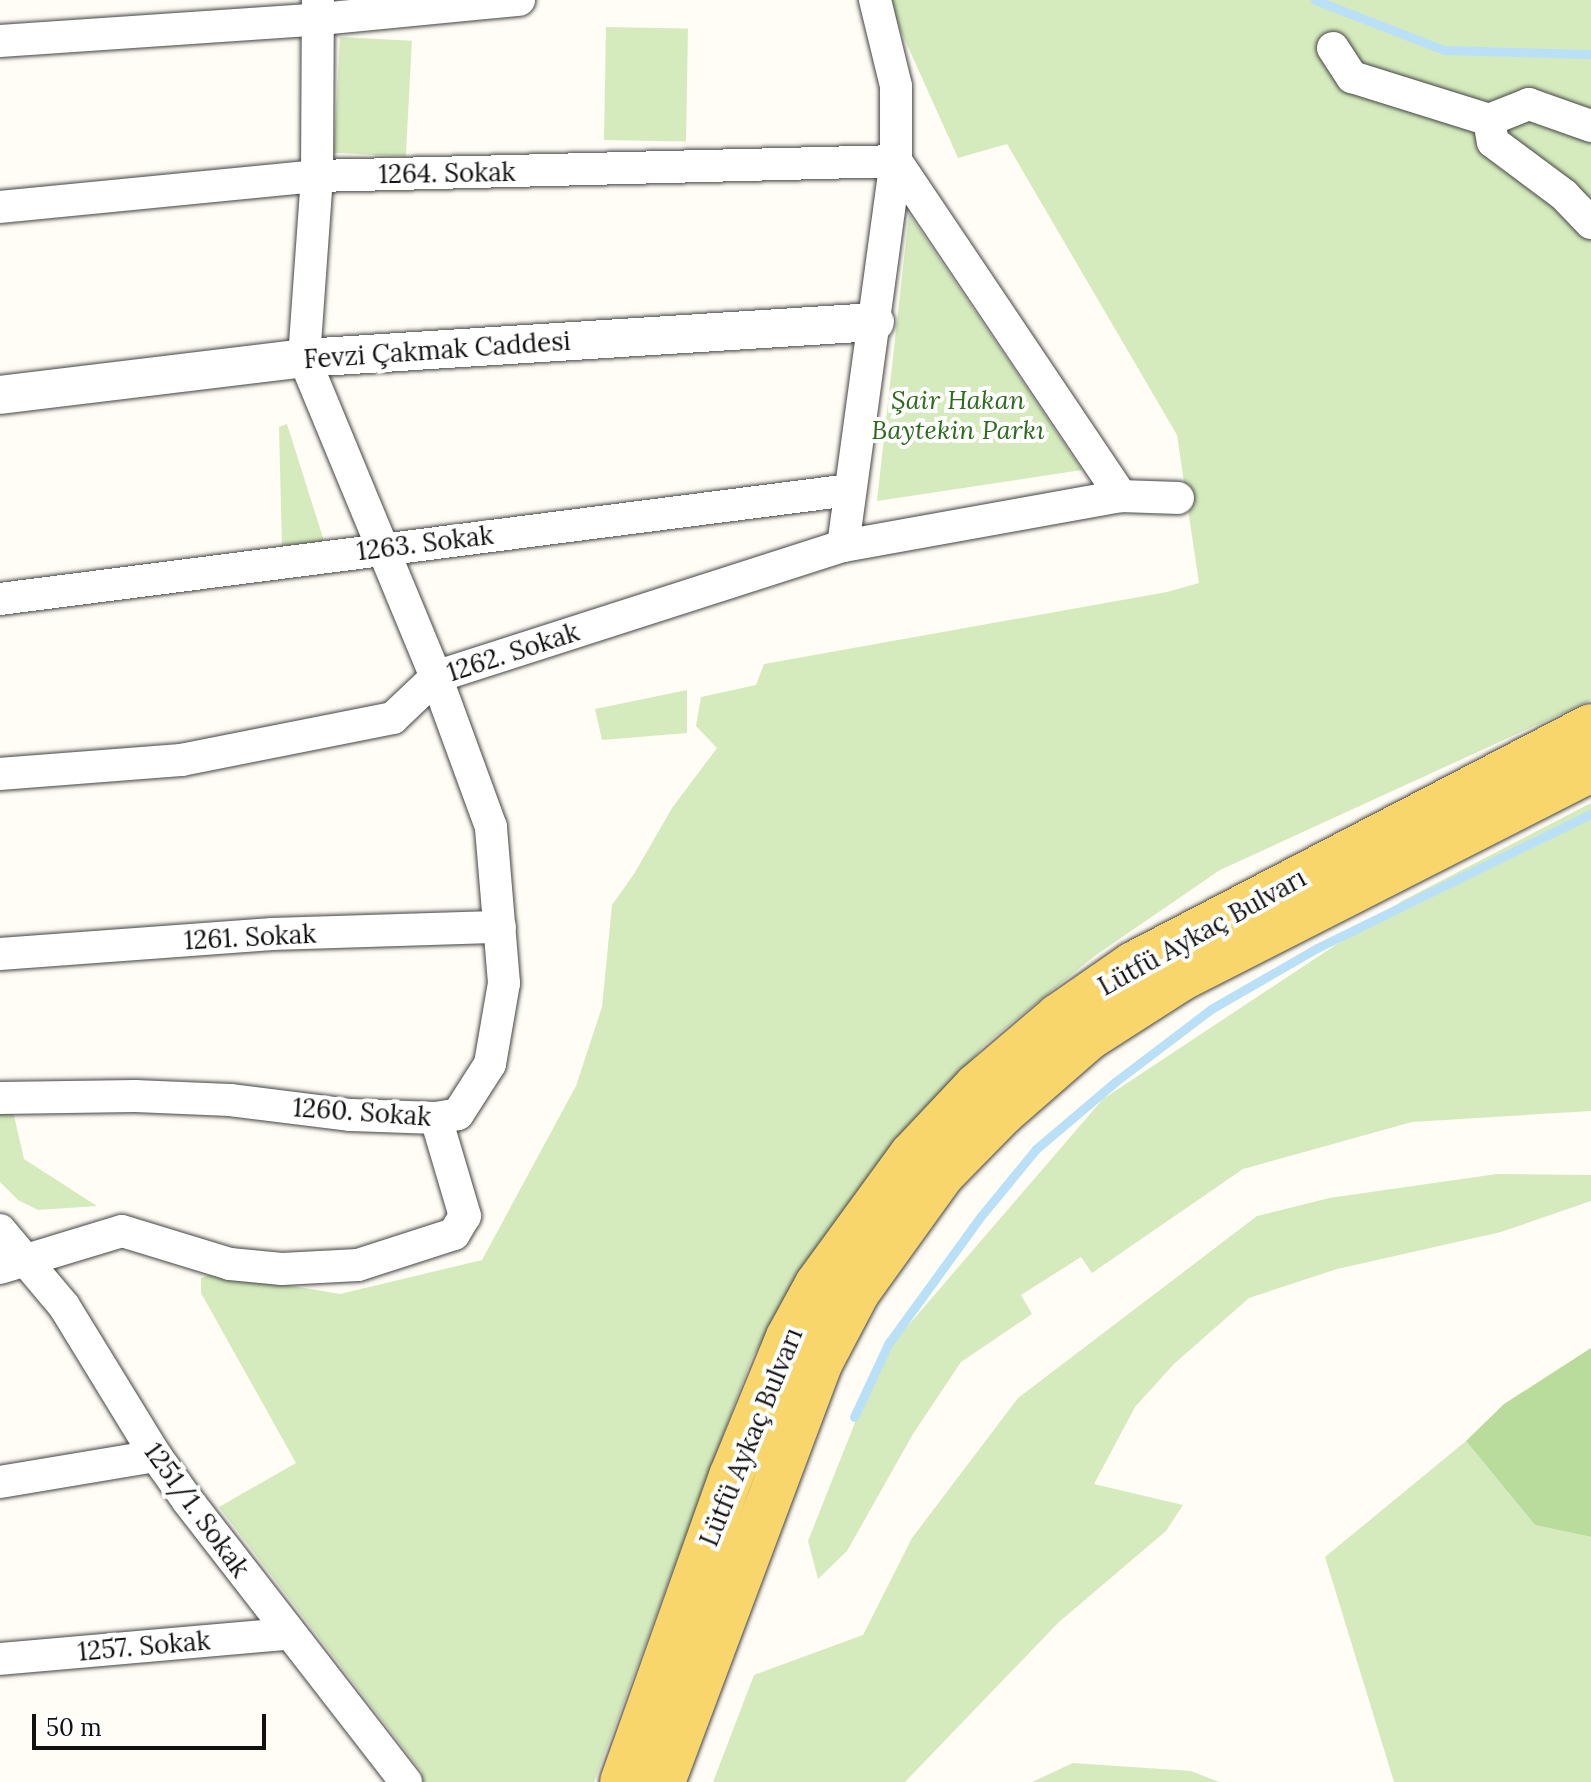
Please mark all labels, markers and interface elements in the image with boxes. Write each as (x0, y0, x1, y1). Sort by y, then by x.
street label: 1264. Sokak (378, 156, 516, 190)
street label: Fevzi Çakmak Caddesi (302, 325, 572, 375)
park label: Şair Hakan Baytekin Parkı (871, 384, 1045, 446)
street label: 1263. Sokak (355, 519, 495, 567)
street label: 1262. Sokak (443, 616, 583, 688)
street label: Lütfü Aykaç Bulvarı (1093, 862, 1311, 1002)
street label: 1261. Sokak (183, 918, 317, 956)
street label: 1260. Sokak (292, 1092, 432, 1132)
street label: Lütfü Aykaç Bulvarı (693, 1323, 809, 1551)
street label: 1251/1. Sokak (138, 1437, 256, 1583)
street label: 1257. Sokak (76, 1625, 212, 1667)
scale bar (36, 1698, 270, 1748)
text: 50 m (46, 1712, 102, 1743)

